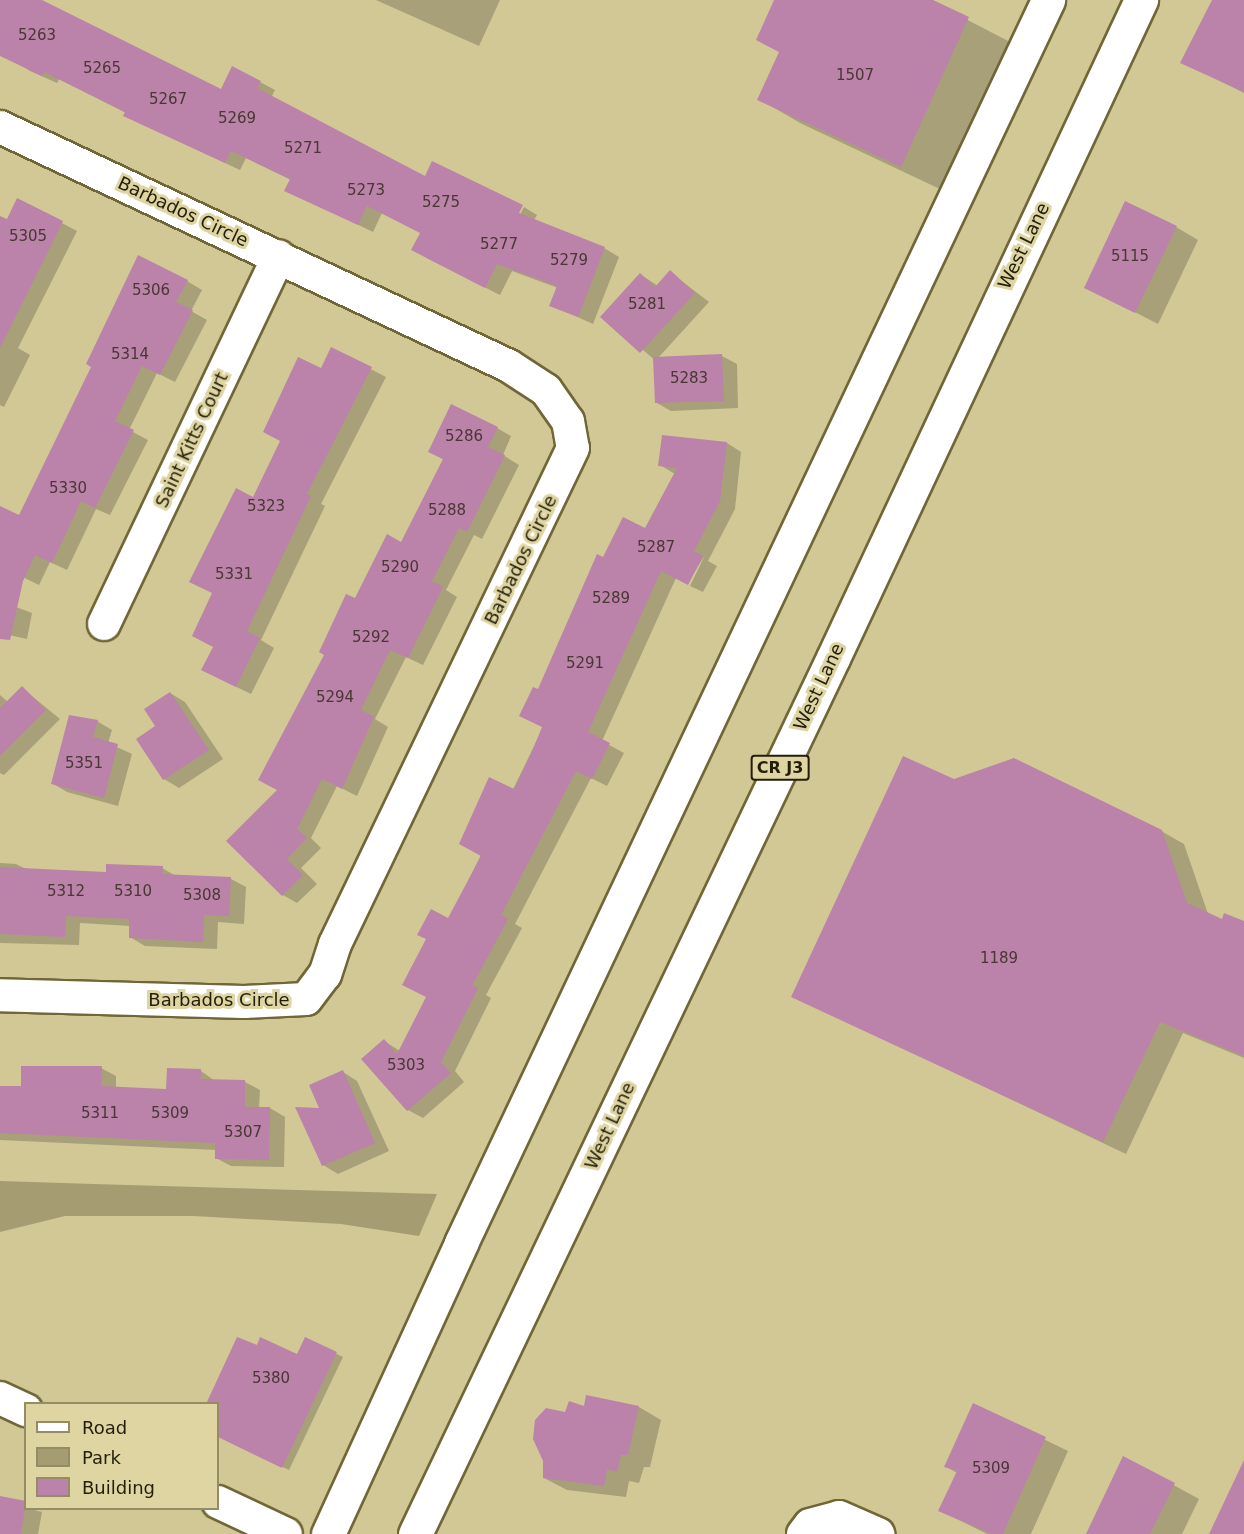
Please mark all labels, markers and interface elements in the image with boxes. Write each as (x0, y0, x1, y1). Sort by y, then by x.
house number: 5263 (18, 27, 56, 45)
house number: 5265 (83, 60, 121, 78)
house number: 1507 (836, 67, 874, 85)
house number: 5267 (149, 91, 187, 109)
house number: 5269 (218, 110, 256, 128)
house number: 5271 (284, 140, 322, 158)
street label: Barbados Circle (114, 172, 252, 252)
house number: 5273 (347, 182, 385, 200)
house number: 5275 (422, 194, 460, 212)
street label: West Lane (994, 199, 1054, 293)
house number: 5305 (9, 228, 47, 246)
house number: 5277 (480, 236, 518, 254)
house number: 5115 (1111, 248, 1149, 266)
house number: 5279 (550, 252, 588, 270)
house number: 5306 (132, 282, 170, 300)
house number: 5281 (628, 296, 666, 314)
house number: 5314 (111, 346, 149, 364)
street label: Saint Kitts Court (151, 369, 233, 511)
house number: 5283 (670, 370, 708, 388)
house number: 5286 (445, 428, 483, 446)
house number: 5330 (49, 480, 87, 498)
street label: Barbados Circle (480, 492, 562, 628)
house number: 5323 (247, 498, 285, 516)
house number: 5288 (428, 502, 466, 520)
house number: 5287 (637, 539, 675, 557)
house number: 5290 (381, 559, 419, 577)
house number: 5331 (215, 566, 253, 584)
house number: 5289 (592, 590, 630, 608)
house number: 5292 (352, 629, 390, 647)
street label: West Lane (789, 640, 849, 734)
house number: 5291 (566, 655, 604, 673)
house number: 5294 (316, 689, 354, 707)
house number: 5351 (65, 755, 103, 773)
road number: CR J3 (750, 755, 810, 781)
house number: 5312 (47, 883, 85, 901)
house number: 5310 (114, 883, 152, 901)
house number: 5308 (183, 887, 221, 905)
house number: 1189 (980, 950, 1018, 968)
street label: Barbados Circle (148, 989, 290, 1011)
house number: 5303 (387, 1057, 425, 1075)
street label: West Lane (580, 1079, 640, 1173)
house number: 5311 (81, 1105, 119, 1123)
house number: 5309 (151, 1105, 189, 1123)
house number: 5307 (224, 1124, 262, 1142)
house number: 5380 (252, 1370, 290, 1388)
legend (24, 1402, 219, 1510)
text: Road (82, 1417, 127, 1438)
text: Park (82, 1447, 121, 1468)
house number: 5309 (972, 1460, 1010, 1478)
text: Building (82, 1477, 155, 1498)

